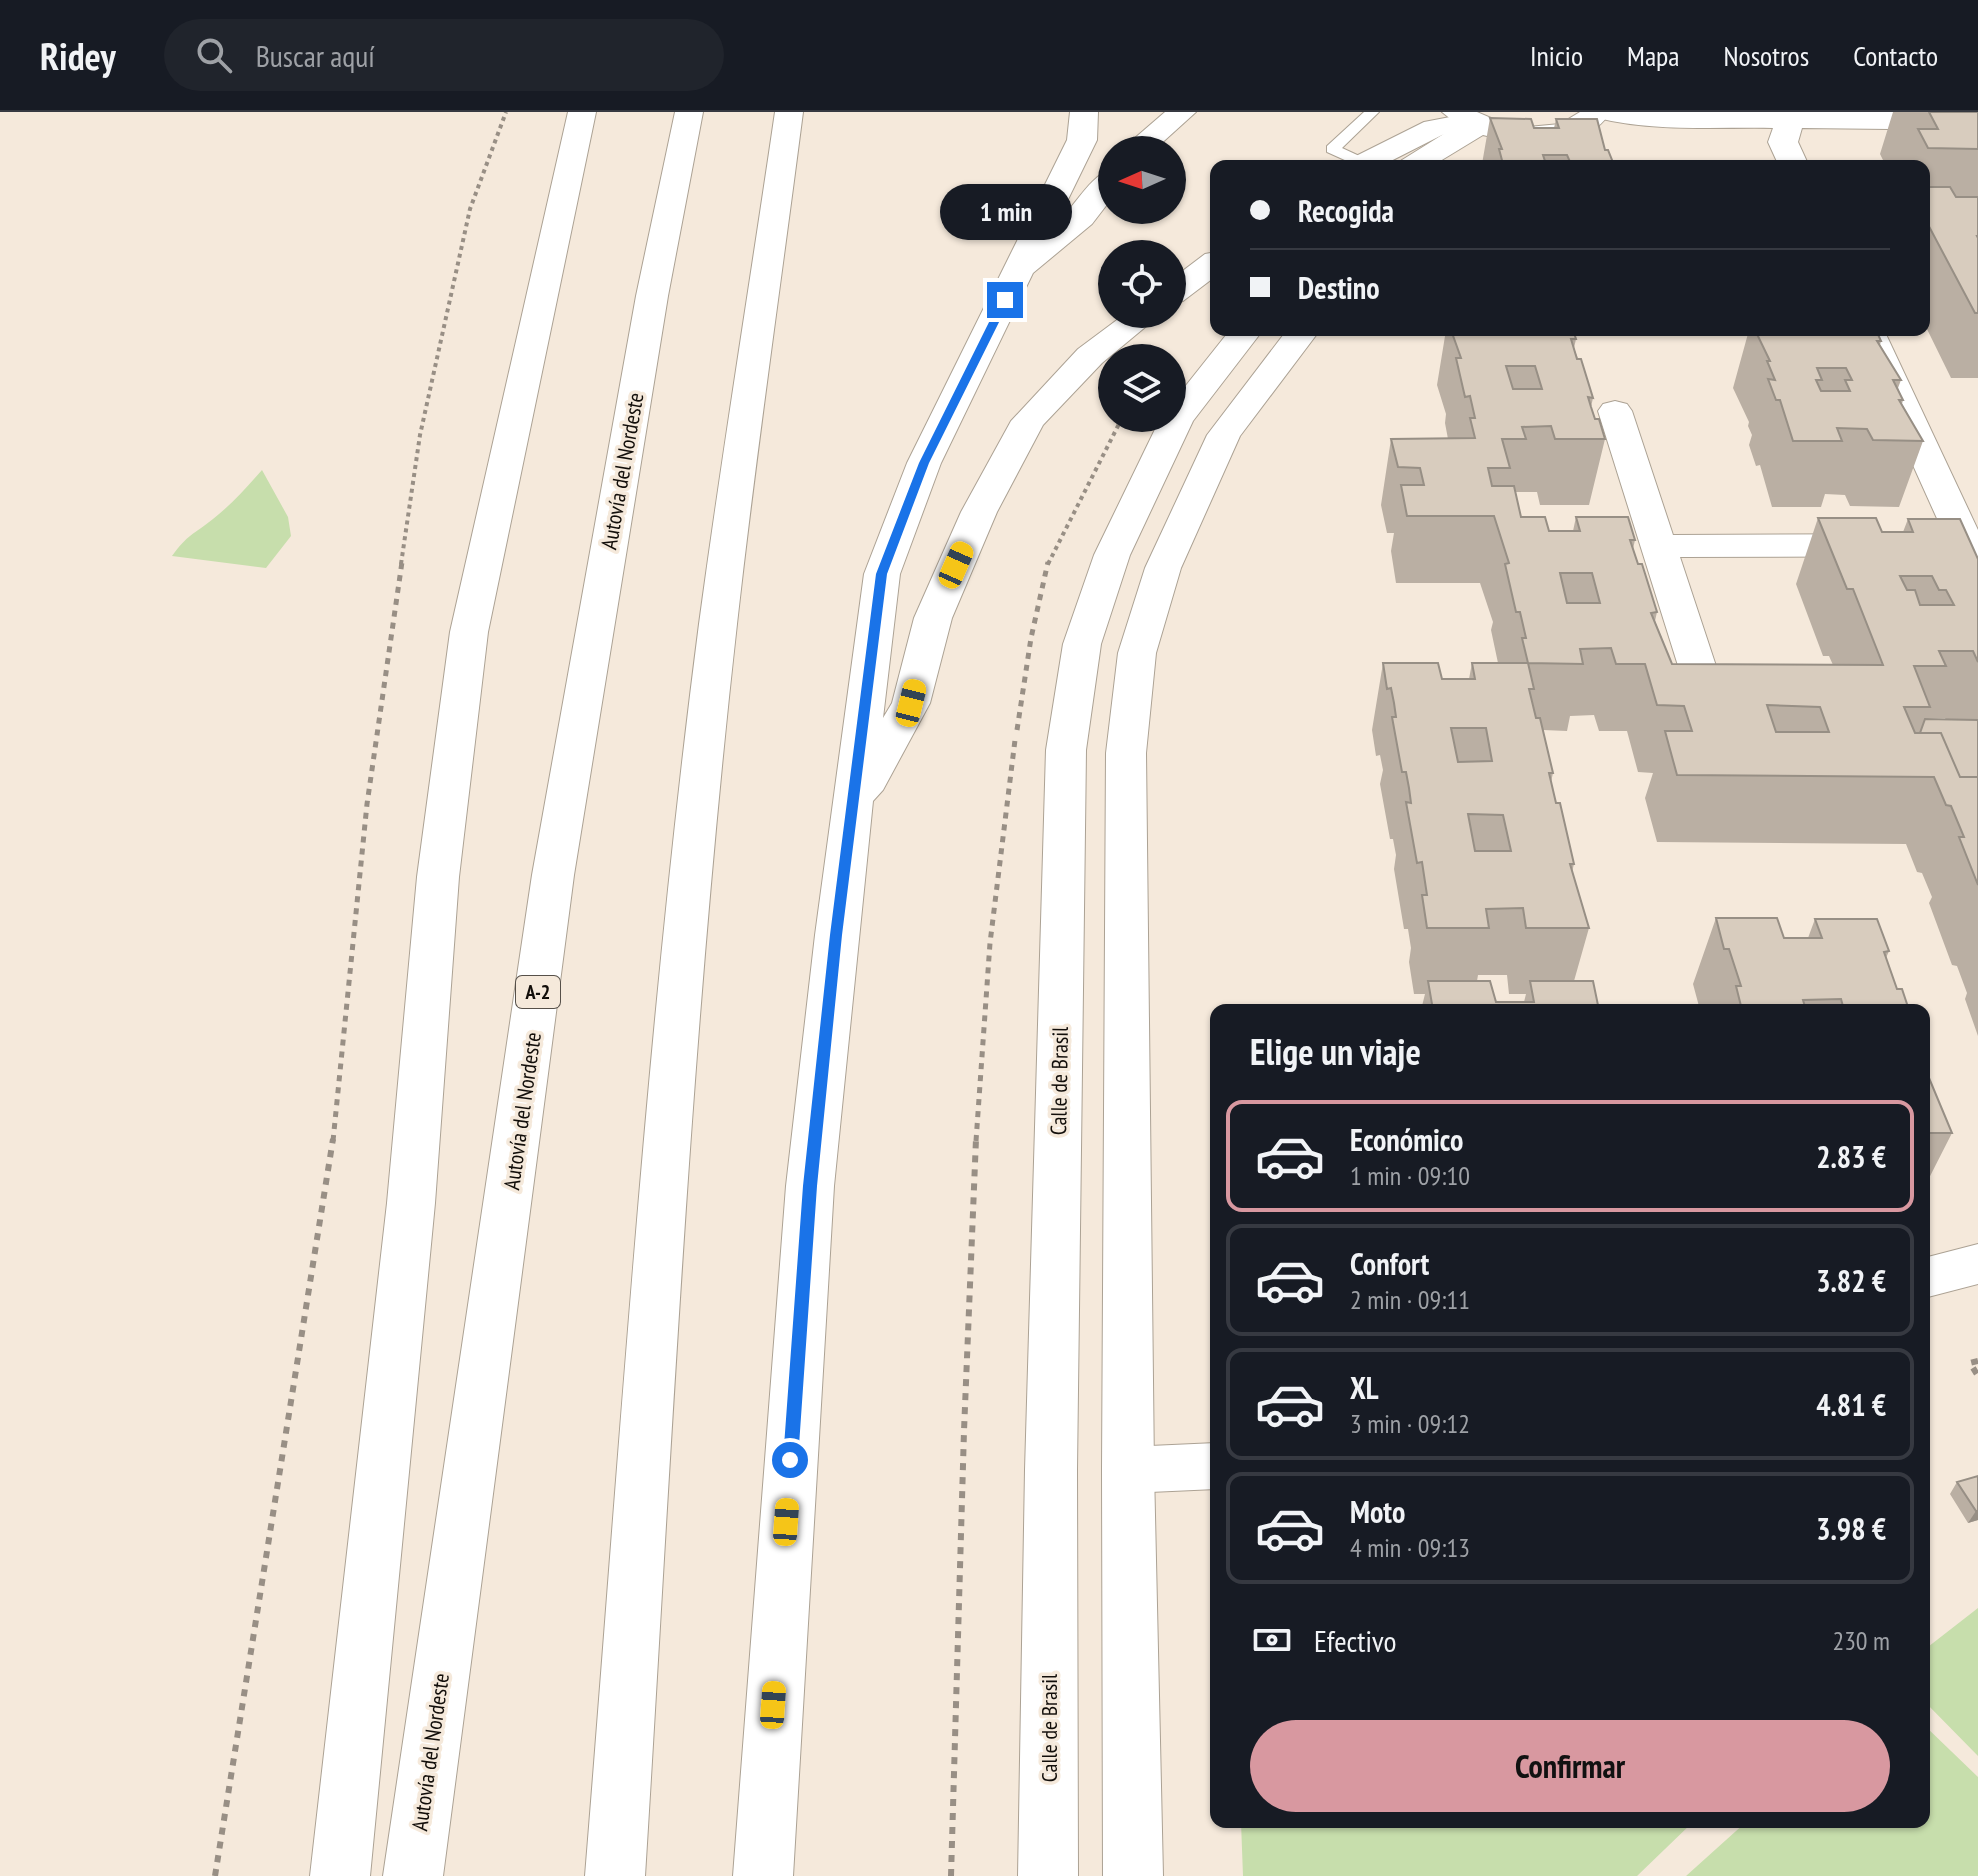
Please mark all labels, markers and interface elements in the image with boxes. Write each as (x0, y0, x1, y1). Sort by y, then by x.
search box (164, 19, 724, 91)
text: Ridey (40, 31, 116, 80)
icon: search (192, 33, 236, 77)
text: Buscar aquí (256, 36, 375, 75)
text: Inicio (1530, 37, 1583, 74)
text: Mapa (1627, 37, 1679, 74)
text: Nosotros (1723, 37, 1809, 74)
text: Contacto (1853, 37, 1938, 74)
north arrow (1098, 136, 1186, 224)
map controls (1098, 136, 1186, 432)
callout: 1 min (939, 184, 1071, 240)
text: Recogida (1298, 191, 1394, 230)
text: 1 min (980, 195, 1032, 228)
button: locate (1098, 240, 1186, 328)
text: Destino (1298, 268, 1380, 307)
route end (987, 282, 1023, 318)
button: layers (1098, 344, 1186, 432)
street label: Autovía del Nordeste (594, 390, 650, 552)
car (935, 538, 977, 592)
car (894, 677, 928, 729)
road number: A-2 (516, 976, 560, 1008)
street label: Calle de Brasil (1044, 1026, 1074, 1135)
text: Elige un viaje (1250, 1028, 1421, 1075)
street label: Autovía del Nordeste (497, 1030, 547, 1192)
icon: car (1254, 1120, 1326, 1192)
text: Económico (1350, 1120, 1463, 1159)
text: 2.83 € (1816, 1137, 1886, 1176)
text: 1 min · 09:10 (1350, 1159, 1470, 1192)
icon: car (1254, 1244, 1326, 1316)
text: Confort (1350, 1244, 1429, 1283)
text: 3.82 € (1816, 1261, 1886, 1300)
text: 2 min · 09:11 (1350, 1283, 1470, 1316)
icon: car (1254, 1368, 1326, 1440)
text: XL (1350, 1368, 1379, 1407)
text: 4.81 € (1816, 1385, 1886, 1424)
text: 3 min · 09:12 (1350, 1407, 1470, 1440)
route start (772, 1442, 808, 1478)
icon: car (1254, 1492, 1326, 1564)
text: Moto (1350, 1492, 1405, 1531)
car (772, 1497, 800, 1547)
text: 3.98 € (1816, 1509, 1886, 1548)
text: 4 min · 09:13 (1350, 1531, 1470, 1564)
icon: cash (1250, 1618, 1294, 1662)
text: Efectivo (1314, 1621, 1397, 1660)
text: 230 m (1832, 1624, 1890, 1657)
street label: Autovía del Nordeste (405, 1671, 455, 1833)
street label: Calle de Brasil (1035, 1673, 1063, 1782)
car (759, 1680, 787, 1730)
button: Confirmar (1250, 1720, 1890, 1812)

